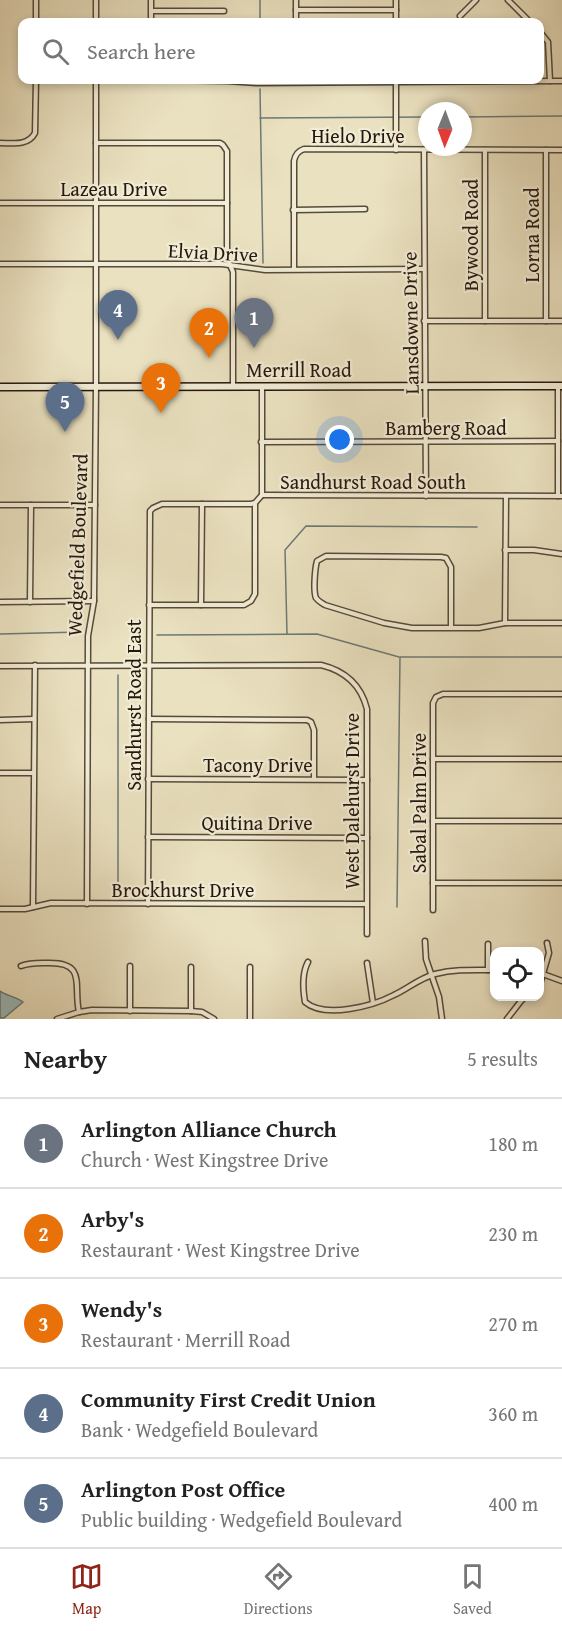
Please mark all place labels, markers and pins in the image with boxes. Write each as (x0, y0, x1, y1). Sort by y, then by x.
pin: 4 (98, 290, 138, 340)
pin: 1 (234, 298, 274, 348)
pin: 2 (190, 308, 228, 358)
pin: 3 (142, 364, 180, 413)
pin: 5 (46, 382, 84, 432)

